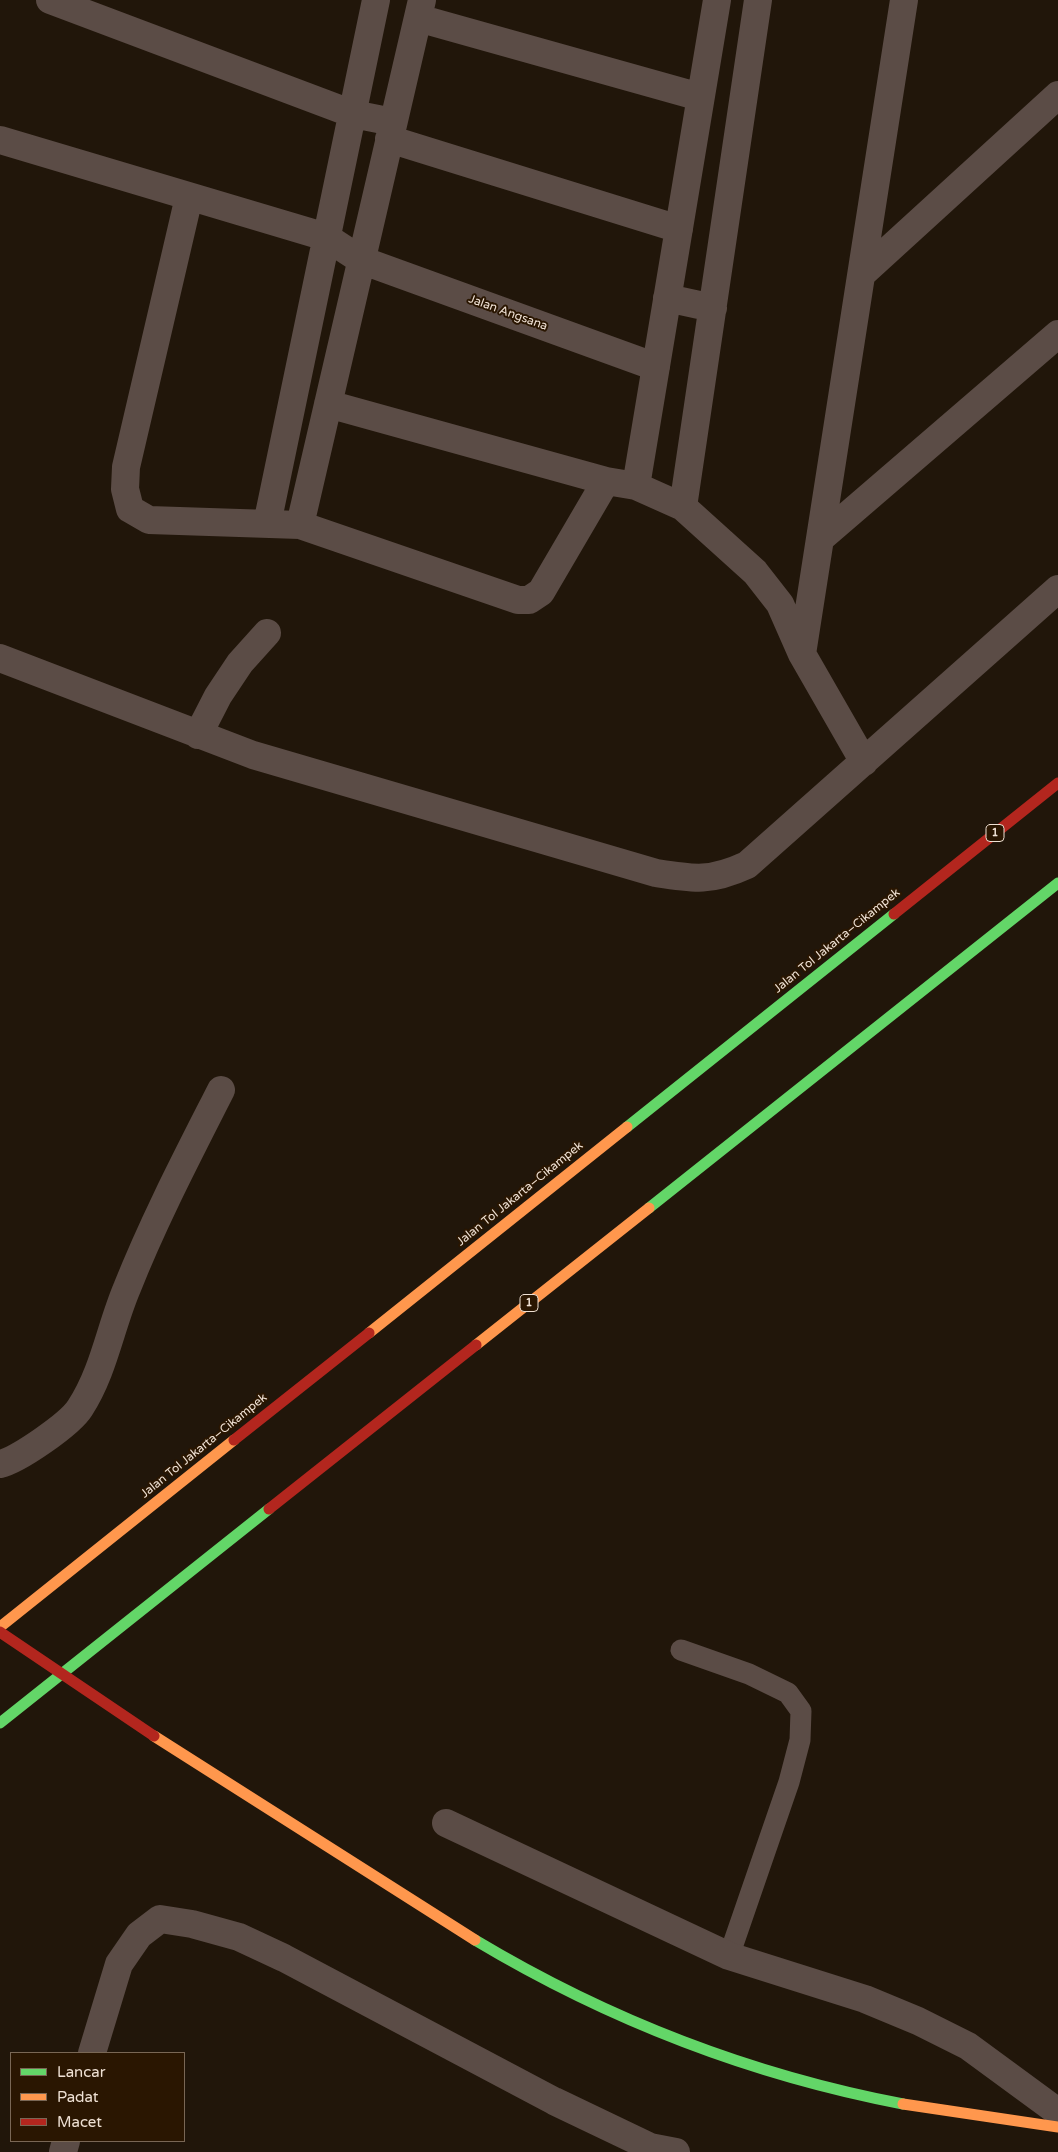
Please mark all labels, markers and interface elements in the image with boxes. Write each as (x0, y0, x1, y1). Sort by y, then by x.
street label: Jalan Angsana (467, 292, 549, 334)
road number: 1 (986, 824, 1004, 841)
street label: Jalan Tol Jakarta–Cikampek (771, 886, 903, 996)
street label: Jalan Tol Jakarta–Cikampek (454, 1139, 586, 1249)
road number: 1 (520, 1295, 538, 1312)
street label: Jalan Tol Jakarta–Cikampek (138, 1391, 270, 1501)
legend (10, 2052, 185, 2142)
text: Lancar (57, 2063, 105, 2081)
text: Padat (57, 2088, 99, 2106)
text: Macet (57, 2113, 102, 2131)

